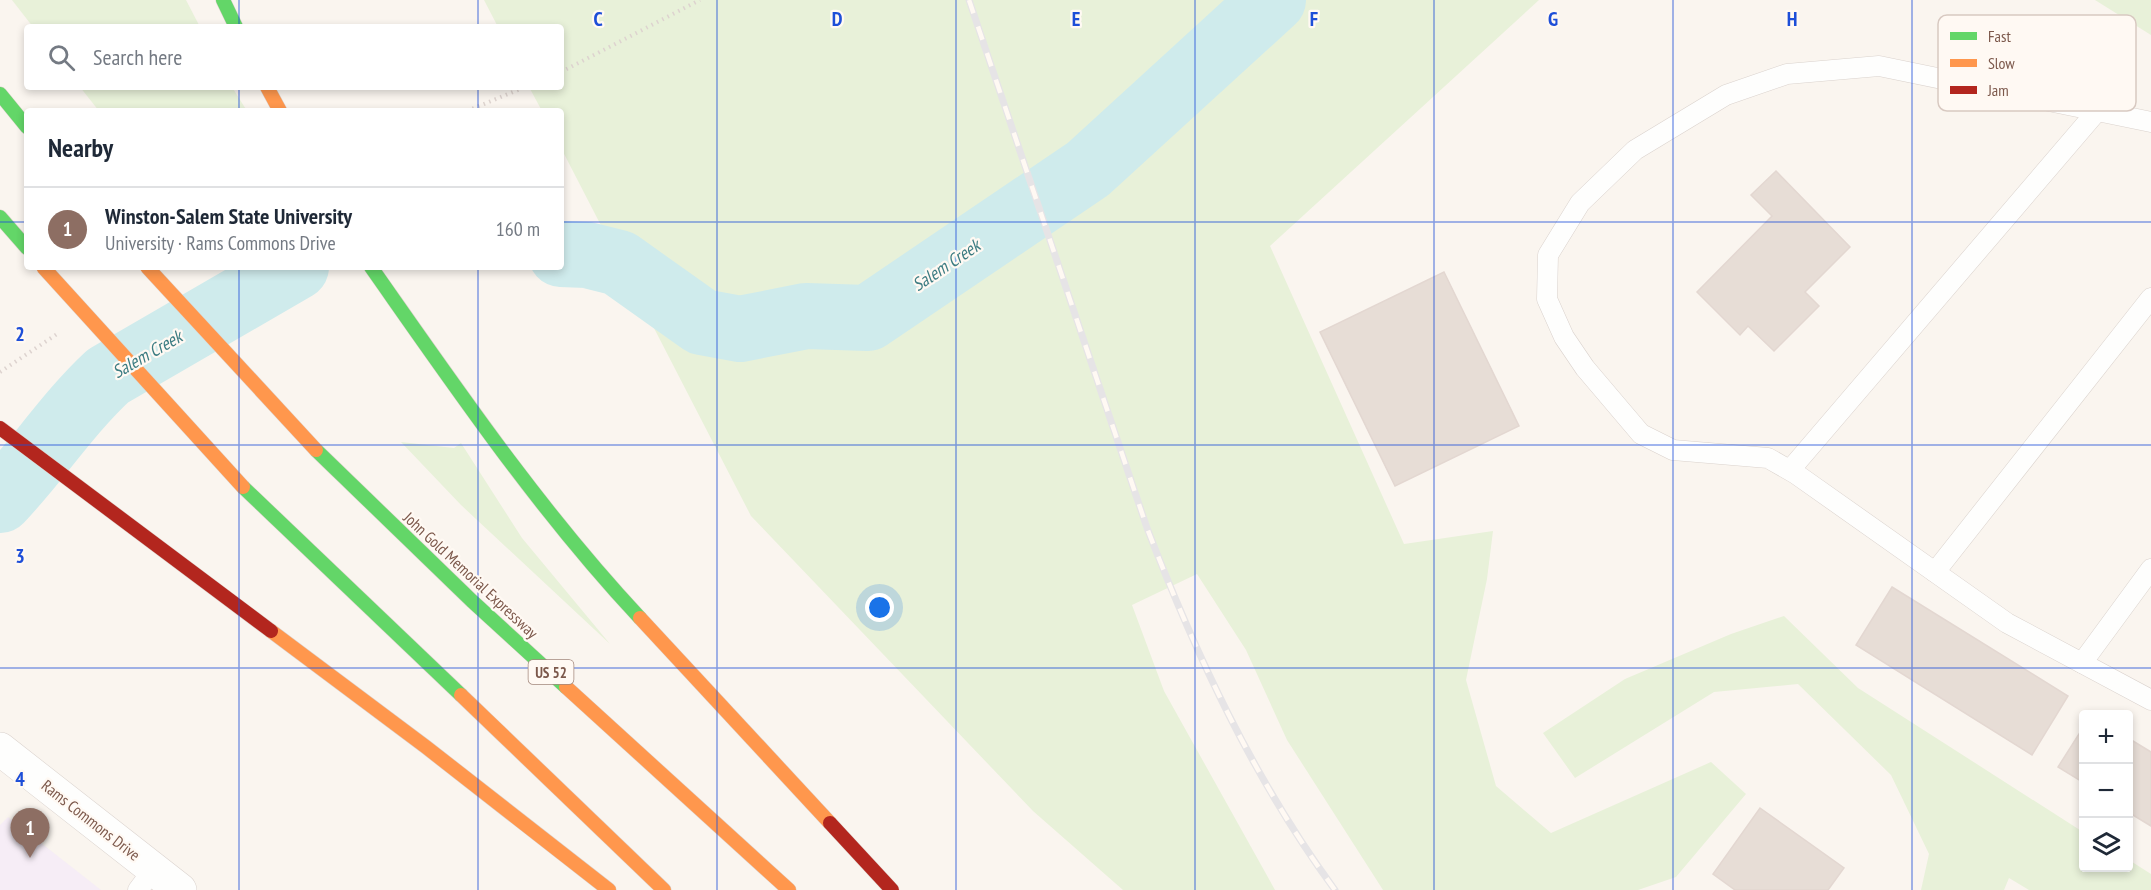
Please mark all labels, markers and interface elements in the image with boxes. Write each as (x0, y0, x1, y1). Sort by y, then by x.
text: C (593, 6, 603, 32)
text: D (832, 6, 843, 32)
text: E (1072, 6, 1080, 32)
text: F (1310, 6, 1318, 32)
text: G (1548, 6, 1558, 32)
text: H (1787, 6, 1797, 32)
legend (1938, 15, 2136, 111)
search box (24, 24, 564, 90)
text: Fast (1988, 26, 2011, 46)
icon: search (45, 41, 78, 74)
text: Search here (93, 43, 182, 71)
text: Slow (1988, 53, 2015, 73)
text: Jam (1987, 80, 2009, 100)
text: Nearby (48, 131, 113, 164)
text: Winston-Salem State University (105, 202, 352, 230)
text: 1 (63, 216, 72, 242)
text: 160 m (496, 216, 540, 242)
text: University · Rams Commons Drive (105, 230, 336, 256)
water label: Salem Creek (908, 233, 986, 296)
text: 2 (15, 321, 25, 347)
water label: Salem Creek (108, 324, 188, 383)
street label: John Gold Memorial Expressway (399, 507, 542, 643)
text: 3 (15, 543, 25, 569)
your location (865, 593, 894, 622)
road number: US 52 (528, 660, 574, 684)
map controls (2079, 710, 2133, 872)
button: + (2079, 710, 2133, 764)
button: − (2079, 764, 2133, 818)
text: 4 (15, 766, 25, 792)
street label: Rams Commons Drive (38, 775, 144, 865)
pin: 1 (10, 808, 50, 858)
button: layers (2079, 818, 2133, 872)

